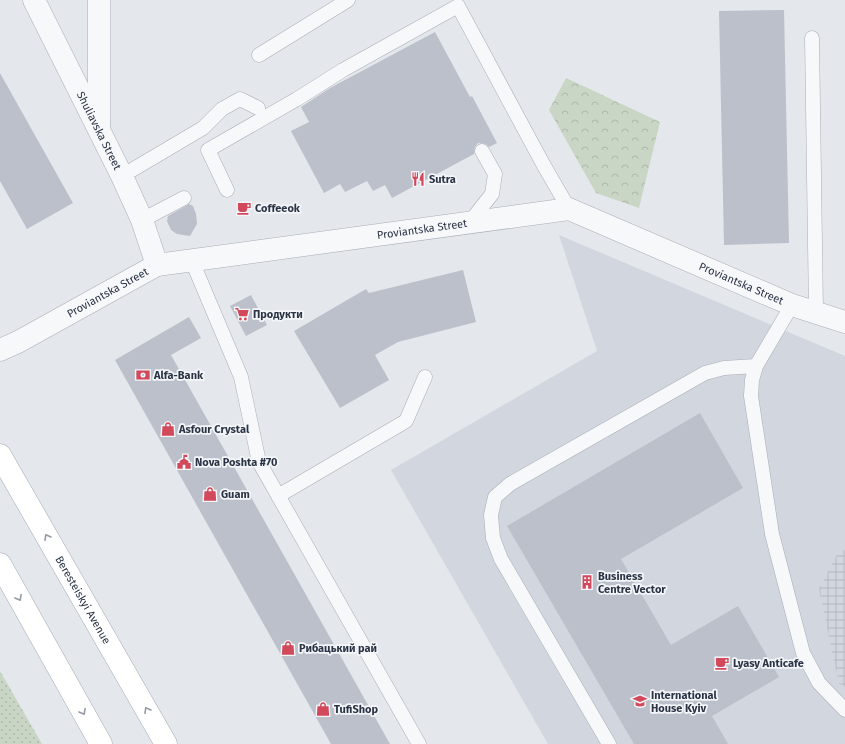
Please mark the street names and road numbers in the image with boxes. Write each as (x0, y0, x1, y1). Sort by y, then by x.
street label: Shuliavska Street (74, 90, 124, 172)
street label: Proviantska Street (376, 217, 468, 242)
street label: Proviantska Street (697, 260, 785, 308)
street label: Proviantska Street (65, 265, 151, 321)
street label: Beresteiskyi Avenue (52, 554, 113, 646)

